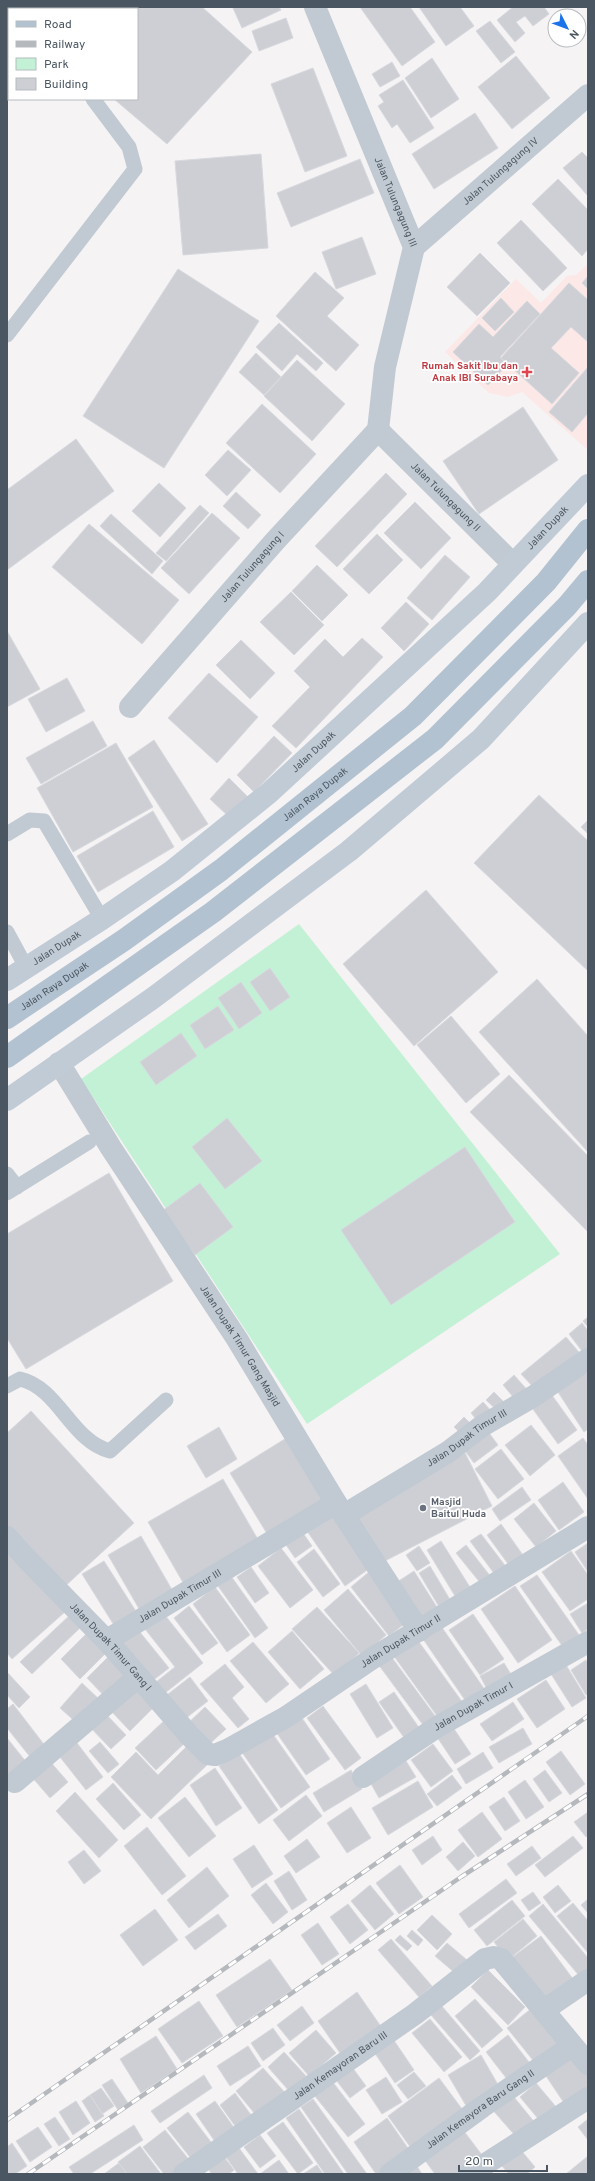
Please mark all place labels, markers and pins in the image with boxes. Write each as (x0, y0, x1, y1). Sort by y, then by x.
place label: Rumah Sakit Ibu dan Anak IBI Surabaya (422, 360, 518, 385)
marker: Rumah Sakit Ibu dan Anak IBI Surabaya (521, 366, 533, 378)
place label: Masjid Baitul Huda (431, 1496, 486, 1521)
marker: Masjid Baitul Huda (418, 1503, 428, 1513)

